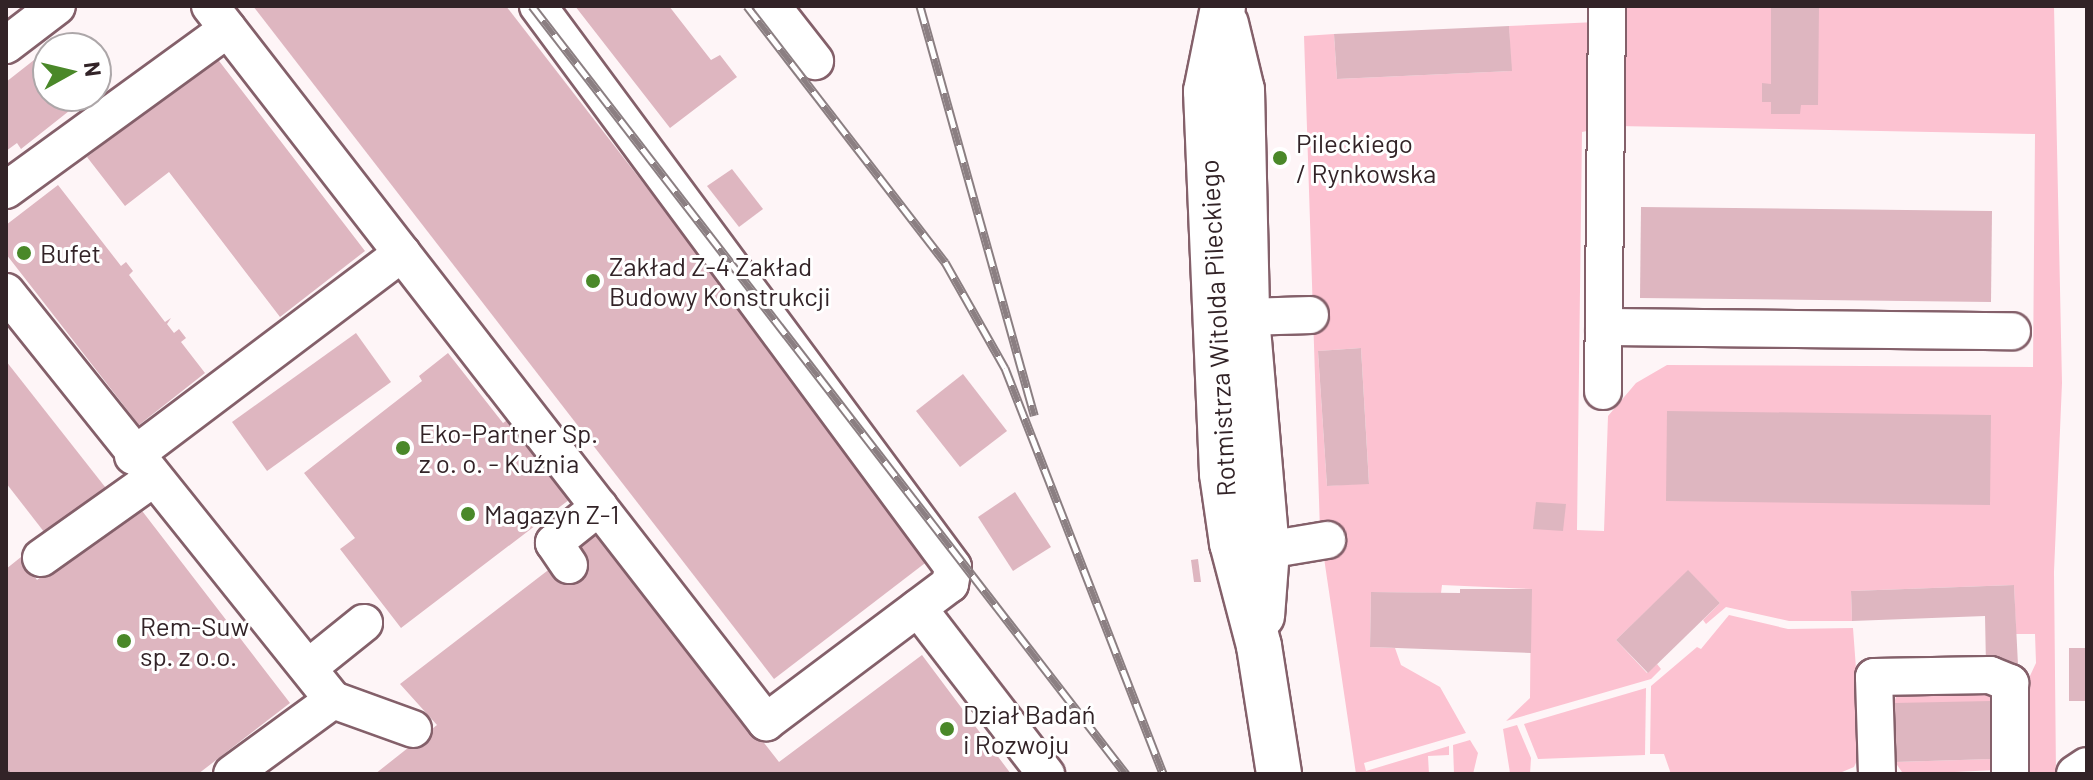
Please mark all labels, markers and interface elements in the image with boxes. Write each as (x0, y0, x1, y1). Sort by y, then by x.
north arrow (32, 32, 112, 112)
text: N (80, 60, 108, 78)
place label: Pileckiego / Rynkowska (1296, 127, 1436, 188)
marker: Pileckiego / Rynkowska (1271, 149, 1289, 167)
street label: Rotmistrza Witolda Pileckiego (1193, 159, 1241, 497)
place label: Bufet (40, 237, 101, 269)
marker: Bufet (15, 244, 33, 262)
place label: Zakład Z-4 Zakład Budowy Konstrukcji (609, 250, 831, 312)
marker: Zakład Z-4 Zakład Budowy Konstrukcji (584, 272, 602, 290)
place label: Eko-Partner Sp. z o. o. - Kuźnia (419, 417, 598, 478)
marker: Eko-Partner Sp. z o. o. - Kuźnia (394, 439, 412, 457)
place label: Magazyn Z-1 (484, 498, 619, 530)
marker: Magazyn Z-1 (459, 505, 477, 523)
place label: Rem-Suw sp. z o.o. (140, 610, 249, 672)
marker: Rem-Suw sp. z o.o. (115, 632, 133, 650)
place label: Dział Badań i Rozwoju (963, 698, 1096, 760)
marker: Dział Badań i Rozwoju (938, 720, 956, 738)

